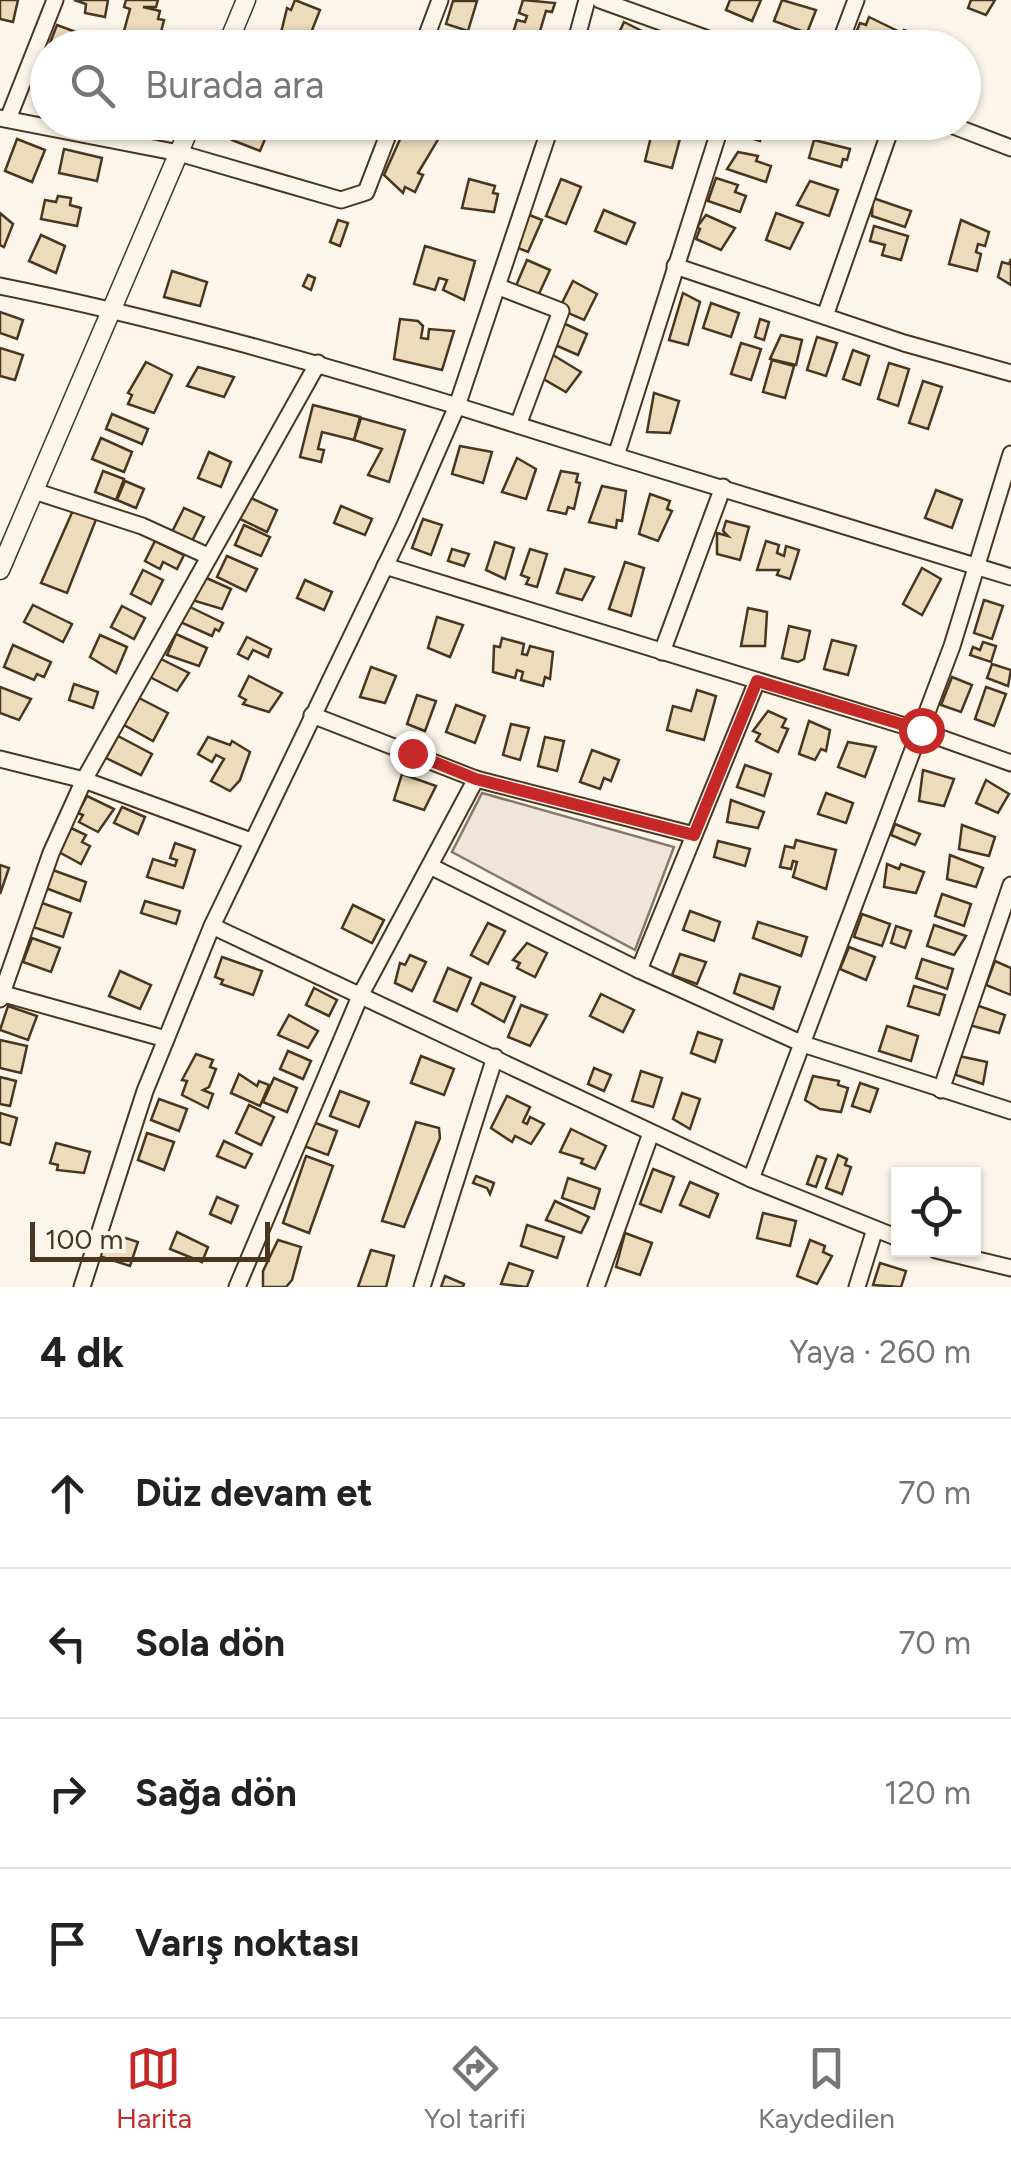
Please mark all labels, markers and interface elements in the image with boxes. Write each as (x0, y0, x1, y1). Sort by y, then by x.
search box (30, 30, 981, 140)
icon: search (65, 58, 120, 113)
text: Burada ara (145, 62, 324, 108)
route start (899, 708, 945, 754)
route end (390, 731, 436, 777)
map controls (891, 1167, 981, 1257)
button: locate (891, 1167, 981, 1257)
scale bar (30, 1217, 270, 1262)
text: 100 m (45, 1222, 123, 1256)
text: 4 dk (40, 1327, 124, 1378)
text: Yaya · 260 m (789, 1333, 971, 1371)
icon: ahead (40, 1466, 95, 1521)
text: Düz devam et (135, 1470, 372, 1516)
text: 70 m (898, 1474, 971, 1512)
icon: left (40, 1616, 95, 1671)
text: Sola dön (135, 1620, 285, 1666)
text: 70 m (898, 1624, 971, 1662)
icon: right (40, 1766, 95, 1821)
text: Sağa dön (135, 1770, 297, 1816)
text: 120 m (884, 1774, 971, 1812)
icon: arrive (40, 1916, 95, 1971)
text: Varış noktası (135, 1920, 360, 1966)
tab: Harita (116, 2041, 192, 2135)
tab: Yol tarifi (424, 2041, 526, 2135)
tab: Kaydedilen (758, 2041, 895, 2135)

